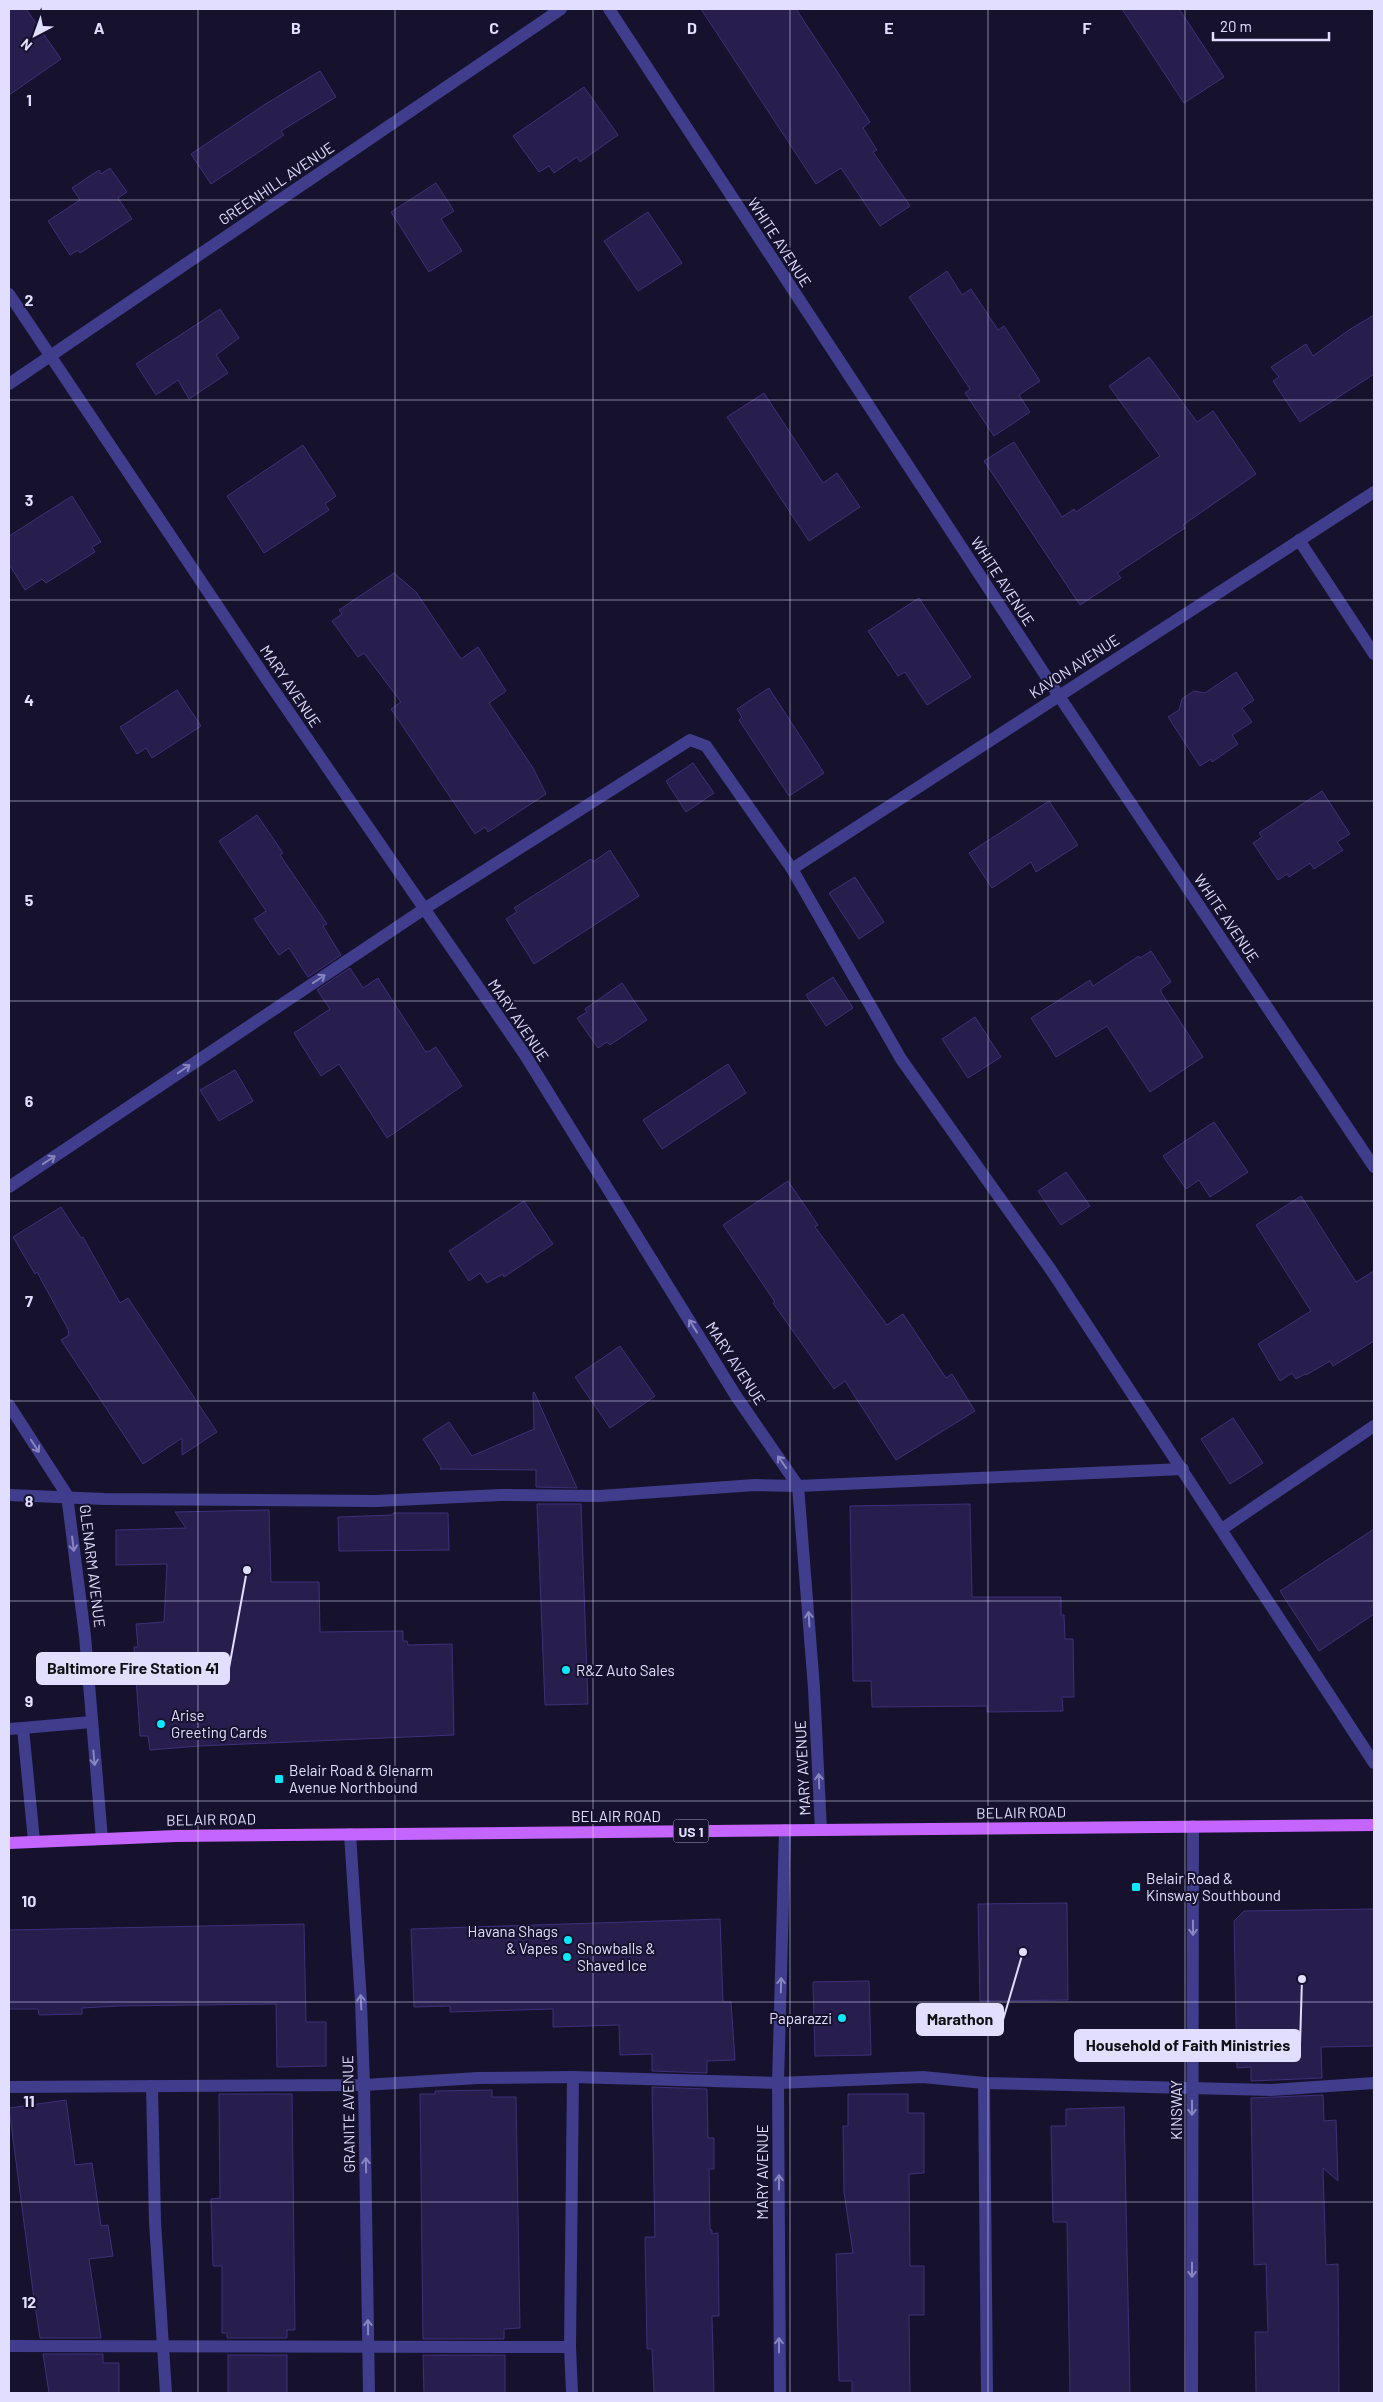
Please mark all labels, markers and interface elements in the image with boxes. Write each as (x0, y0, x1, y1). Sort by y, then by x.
north arrow (10, 10, 60, 60)
scale bar (1213, 10, 1329, 42)
text: 20 m (1220, 17, 1252, 35)
text: A (94, 18, 105, 37)
text: B (291, 18, 301, 37)
text: C (489, 18, 499, 37)
text: D (687, 18, 697, 37)
text: E (884, 18, 894, 37)
text: F (1083, 18, 1092, 37)
text: N (17, 36, 35, 55)
text: 1 (26, 90, 32, 109)
street label: GREENHILL AVENUE (215, 138, 337, 228)
street label: WHITE AVENUE (745, 194, 815, 290)
text: 2 (25, 290, 34, 309)
text: 3 (25, 490, 33, 509)
street label: WHITE AVENUE (968, 533, 1038, 629)
street label: KAVON AVENUE (1026, 630, 1122, 702)
street label: MARY AVENUE (257, 641, 325, 731)
text: 4 (24, 690, 34, 709)
street label: WHITE AVENUE (1191, 870, 1263, 966)
text: 5 (25, 890, 34, 909)
one-way arrow (312, 974, 326, 984)
street label: MARY AVENUE (485, 975, 553, 1065)
one-way arrow (177, 1064, 191, 1074)
text: 6 (25, 1091, 34, 1110)
one-way arrow (42, 1155, 56, 1165)
text: 7 (25, 1291, 33, 1310)
street label: MARY AVENUE (702, 1318, 770, 1408)
one-way arrow (688, 1320, 698, 1334)
one-way arrow (30, 1438, 40, 1452)
one-way arrow (777, 1455, 787, 1469)
text: 8 (25, 1491, 34, 1510)
street label: GLENARM AVENUE (77, 1503, 109, 1629)
one-way arrow (68, 1536, 78, 1552)
one-way arrow (804, 1611, 814, 1627)
callout: Baltimore Fire Station 41 (37, 1653, 229, 1684)
text: Baltimore Fire Station 41 (47, 1658, 219, 1677)
place label: R&Z Auto Sales (576, 1661, 675, 1679)
marker: R&Z Auto Sales (560, 1664, 572, 1676)
text: 9 (25, 1691, 33, 1710)
place label: Arise Greeting Cards (171, 1706, 267, 1741)
marker: Arise Greeting Cards (155, 1718, 167, 1730)
street label: MARY AVENUE (791, 1720, 813, 1816)
one-way arrow (89, 1749, 99, 1765)
place label: Belair Road & Glenarm Avenue Northbound (289, 1761, 433, 1796)
marker: Belair Road & Glenarm Avenue Northbound (273, 1773, 285, 1785)
one-way arrow (814, 1773, 823, 1789)
street label: BELAIR ROAD (976, 1802, 1066, 1822)
street label: BELAIR ROAD (571, 1807, 661, 1825)
street label: BELAIR ROAD (166, 1809, 256, 1829)
road number: US 1 (674, 1820, 708, 1842)
place label: Belair Road & Kinsway Southbound (1146, 1869, 1281, 1904)
marker: Belair Road & Kinsway Southbound (1130, 1881, 1142, 1893)
text: 10 (22, 1891, 36, 1910)
one-way arrow (1188, 1919, 1198, 1935)
place label: Havana Shags & Vapes (468, 1922, 558, 1957)
marker: Havana Shags & Vapes (562, 1934, 574, 1946)
place label: Snowballs & Shaved Ice (577, 1939, 655, 1974)
marker: Snowballs & Shaved Ice (561, 1951, 573, 1963)
one-way arrow (776, 1977, 785, 1993)
one-way arrow (357, 1994, 366, 2010)
callout: Marathon (917, 2004, 1003, 2035)
place label: Paparazzi (769, 2009, 832, 2027)
text: Marathon (927, 2009, 993, 2028)
marker: Paparazzi (836, 2012, 848, 2024)
callout: Household of Faith Ministries (1075, 2030, 1300, 2061)
text: Household of Faith Ministries (1086, 2035, 1290, 2054)
street label: GRANITE AVENUE (338, 2055, 358, 2173)
street label: KINSWAY (1167, 2080, 1185, 2140)
text: 11 (23, 2091, 35, 2110)
one-way arrow (1187, 2099, 1197, 2115)
street label: MARY AVENUE (753, 2124, 771, 2220)
one-way arrow (361, 2157, 371, 2173)
one-way arrow (774, 2174, 784, 2190)
one-way arrow (1187, 2262, 1197, 2278)
text: 12 (22, 2292, 36, 2311)
one-way arrow (364, 2319, 373, 2335)
one-way arrow (775, 2337, 784, 2353)

